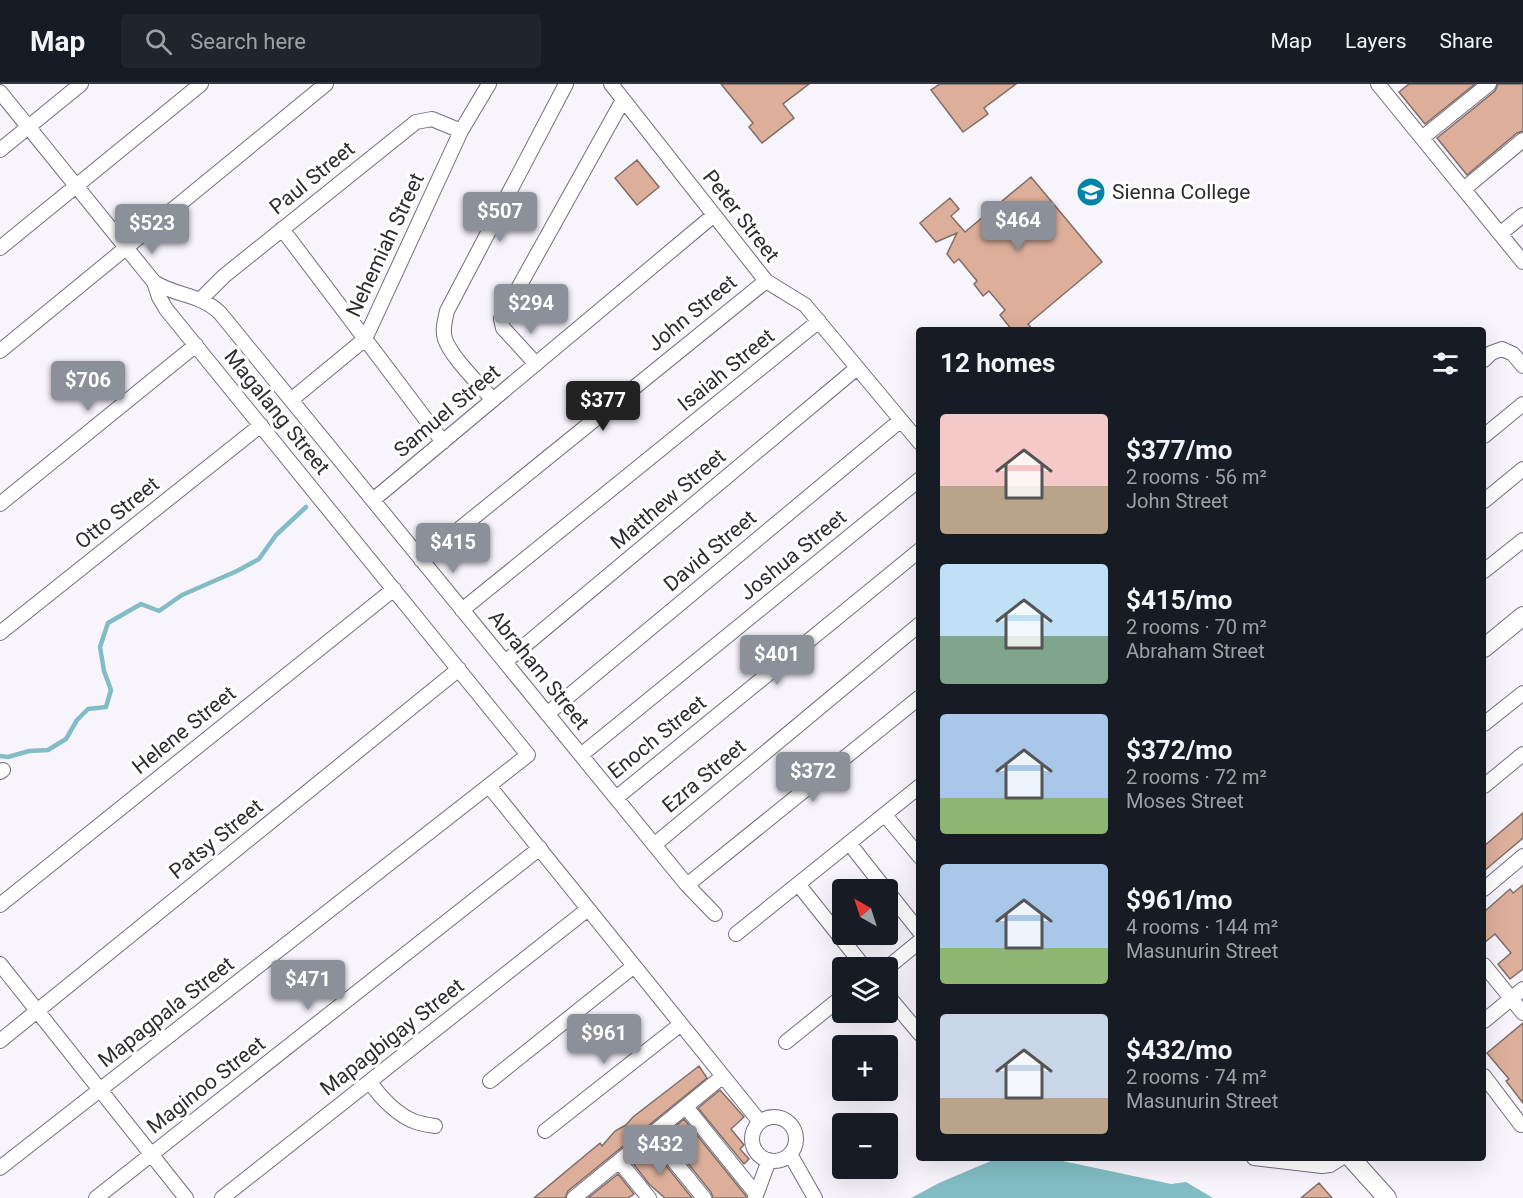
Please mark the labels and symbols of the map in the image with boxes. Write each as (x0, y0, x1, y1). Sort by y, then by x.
street label: Paul Street (265, 137, 359, 219)
street label: Peter Street (698, 165, 784, 267)
street label: Nehemiah Street (341, 169, 429, 321)
school or university icon: Sienna College (1075, 176, 1107, 208)
place label: Sienna College (1112, 180, 1250, 204)
pin: $507 (464, 192, 536, 243)
pin: $464 (982, 201, 1054, 252)
pin: $523 (116, 204, 188, 255)
street label: John Street (643, 270, 741, 356)
pin: $294 (495, 284, 567, 335)
street label: Isaiah Street (673, 324, 779, 416)
street label: Magalang Street (219, 345, 335, 479)
street label: Samuel Street (389, 360, 505, 462)
pin: $706 (52, 361, 124, 412)
pin: $377 (567, 381, 639, 432)
street label: Matthew Street (606, 444, 730, 554)
street label: Otto Street (70, 472, 164, 554)
street label: David Street (659, 505, 761, 596)
street label: Joshua Street (735, 505, 851, 605)
pin: $415 (417, 523, 489, 574)
street label: Abraham Street (484, 606, 594, 734)
pin: $401 (741, 635, 813, 686)
street label: Helene Street (128, 681, 240, 779)
street label: Enoch Street (603, 690, 711, 784)
street label: Ezra Street (658, 734, 751, 818)
pin: $372 (777, 752, 849, 803)
street label: Patsy Street (165, 794, 267, 884)
north arrow (832, 879, 898, 945)
street label: Mapagpala Street (94, 952, 239, 1072)
pin: $471 (272, 960, 344, 1011)
street label: Mapagbigay Street (316, 974, 469, 1100)
pin: $961 (568, 1014, 640, 1065)
street label: Maginoo Street (142, 1032, 270, 1138)
pin: $432 (624, 1125, 696, 1176)

